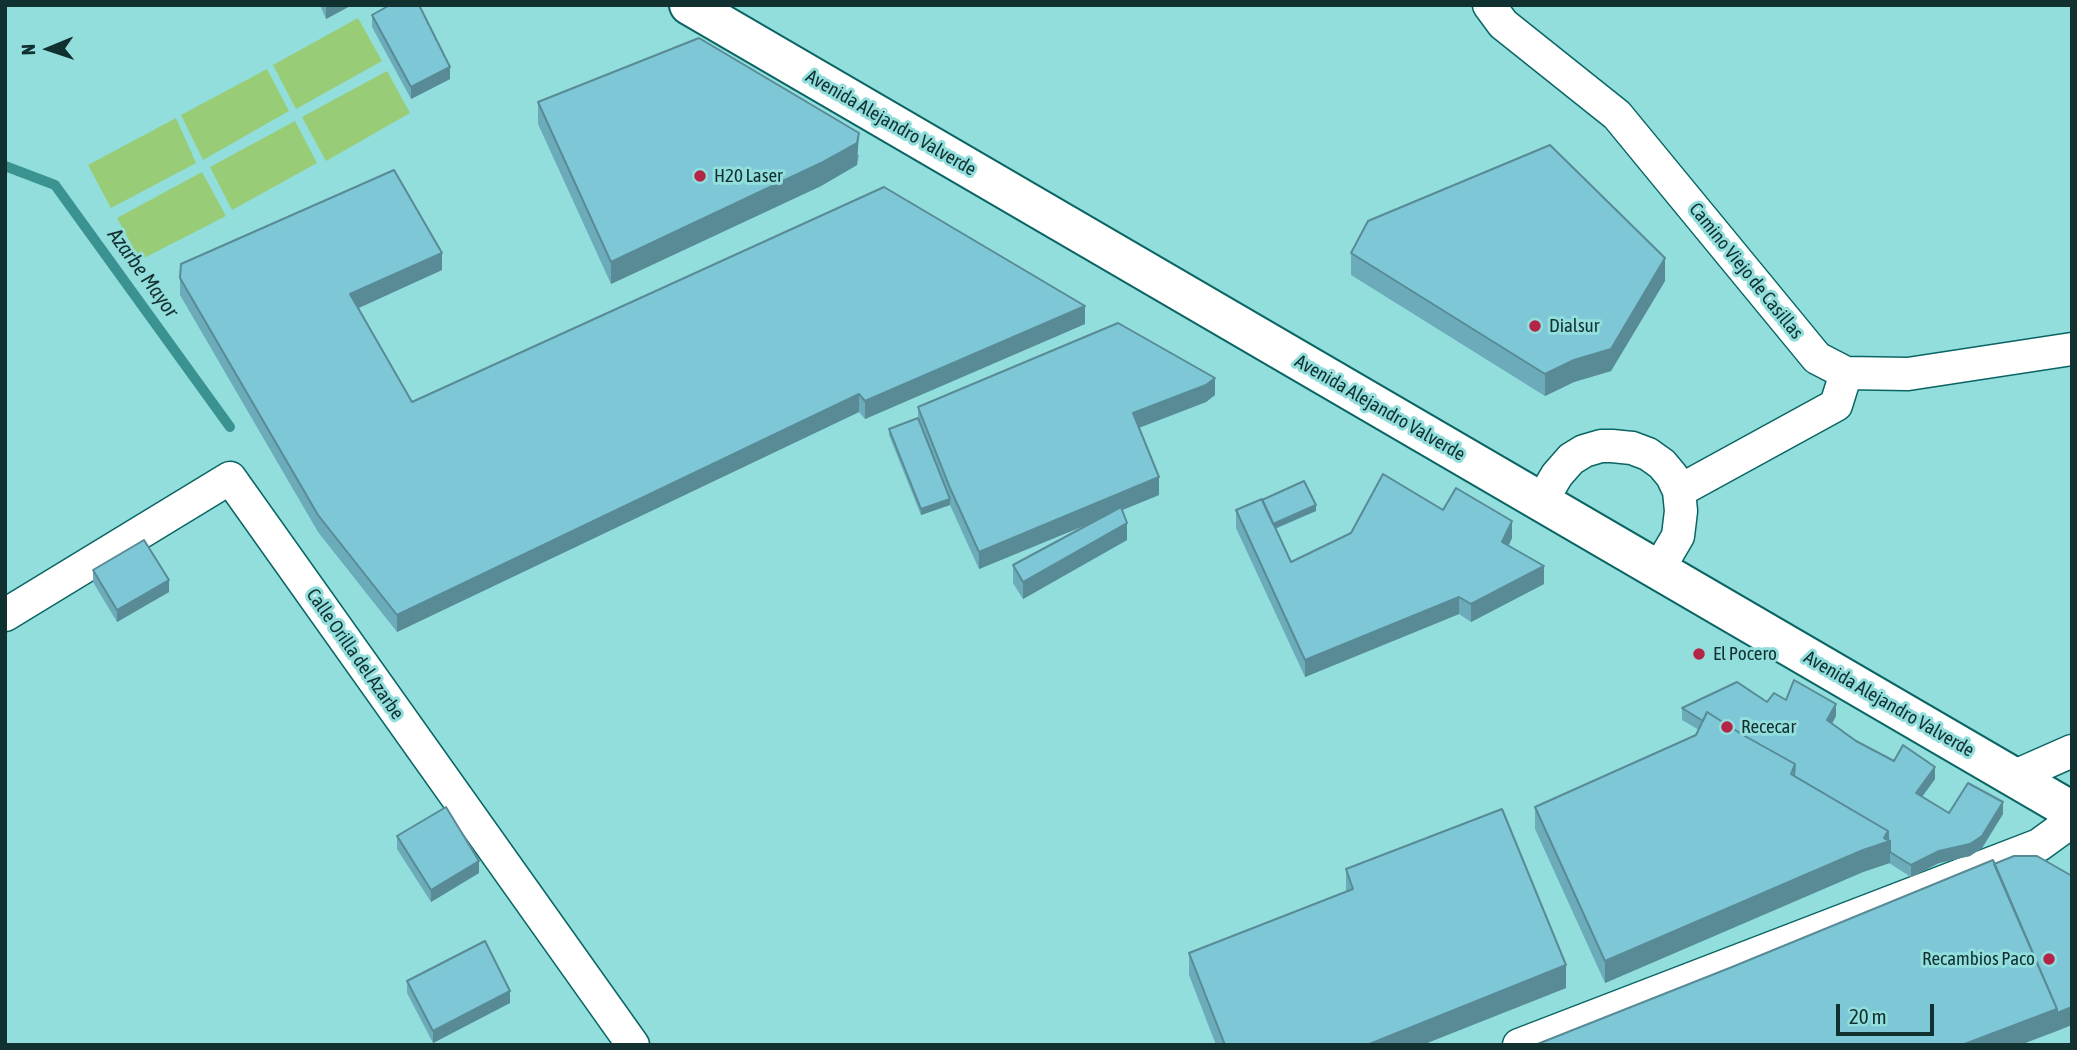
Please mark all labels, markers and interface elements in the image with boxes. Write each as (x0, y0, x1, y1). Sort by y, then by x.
north arrow (14, 14, 84, 84)
text: N (17, 44, 39, 56)
street label: Avenida Alejandro Valverde (802, 65, 980, 181)
place label: H20 Laser (714, 165, 783, 187)
marker: H20 Laser (692, 168, 708, 184)
street label: Camino Viejo de Casillas (1684, 198, 1808, 344)
water label: Azarbe Mayor (102, 223, 184, 323)
place label: Dialsur (1549, 315, 1599, 337)
marker: Dialsur (1527, 318, 1543, 334)
street label: Avenida Alejandro Valverde (1291, 350, 1469, 466)
street label: Calle Orilla del Azarbe (301, 584, 409, 724)
place label: El Pocero (1713, 643, 1777, 665)
marker: El Pocero (1691, 646, 1707, 662)
street label: Avenida Alejandro Valverde (1800, 646, 1978, 762)
place label: Rececar (1741, 716, 1796, 738)
marker: Rececar (1719, 719, 1735, 735)
place label: Recambios Paco (1922, 948, 2035, 970)
marker: Recambios Paco (2041, 951, 2057, 967)
scale bar (1839, 990, 1937, 1034)
text: 20 m (1849, 1004, 1887, 1028)

